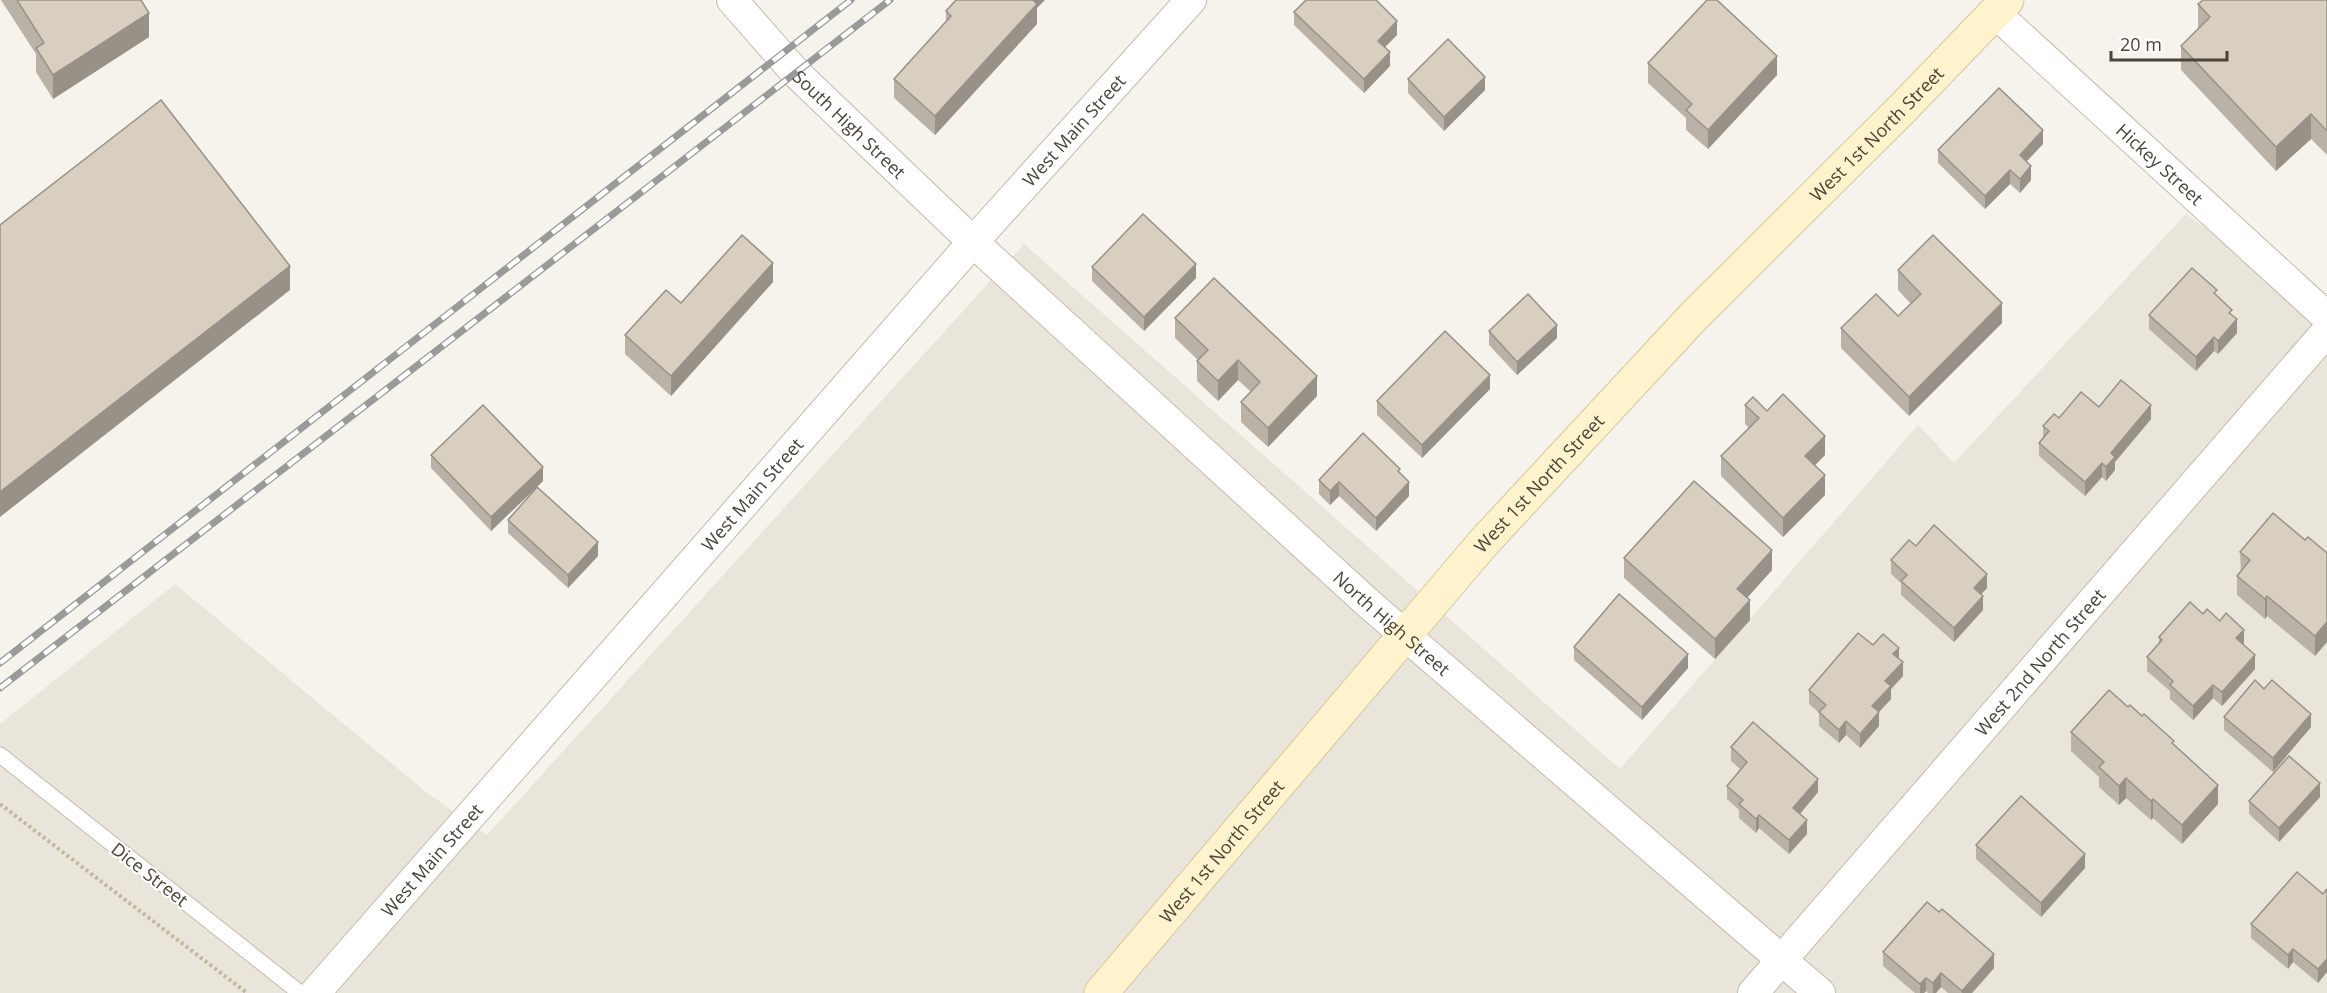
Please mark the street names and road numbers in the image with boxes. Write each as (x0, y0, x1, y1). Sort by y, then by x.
street label: West 1st North Street (1804, 61, 1949, 206)
street label: South High Street (788, 64, 911, 184)
street label: West Main Street (1017, 69, 1131, 191)
street label: Hickey Street (2111, 118, 2209, 210)
street label: West 1st North Street (1468, 409, 1609, 557)
street label: West Main Street (696, 433, 808, 556)
street label: North High Street (1328, 565, 1455, 681)
street label: West 2nd North Street (1969, 583, 2110, 741)
street label: West 1st North Street (1154, 775, 1289, 928)
street label: West Main Street (375, 798, 488, 922)
street label: Dice Street (107, 836, 193, 912)

